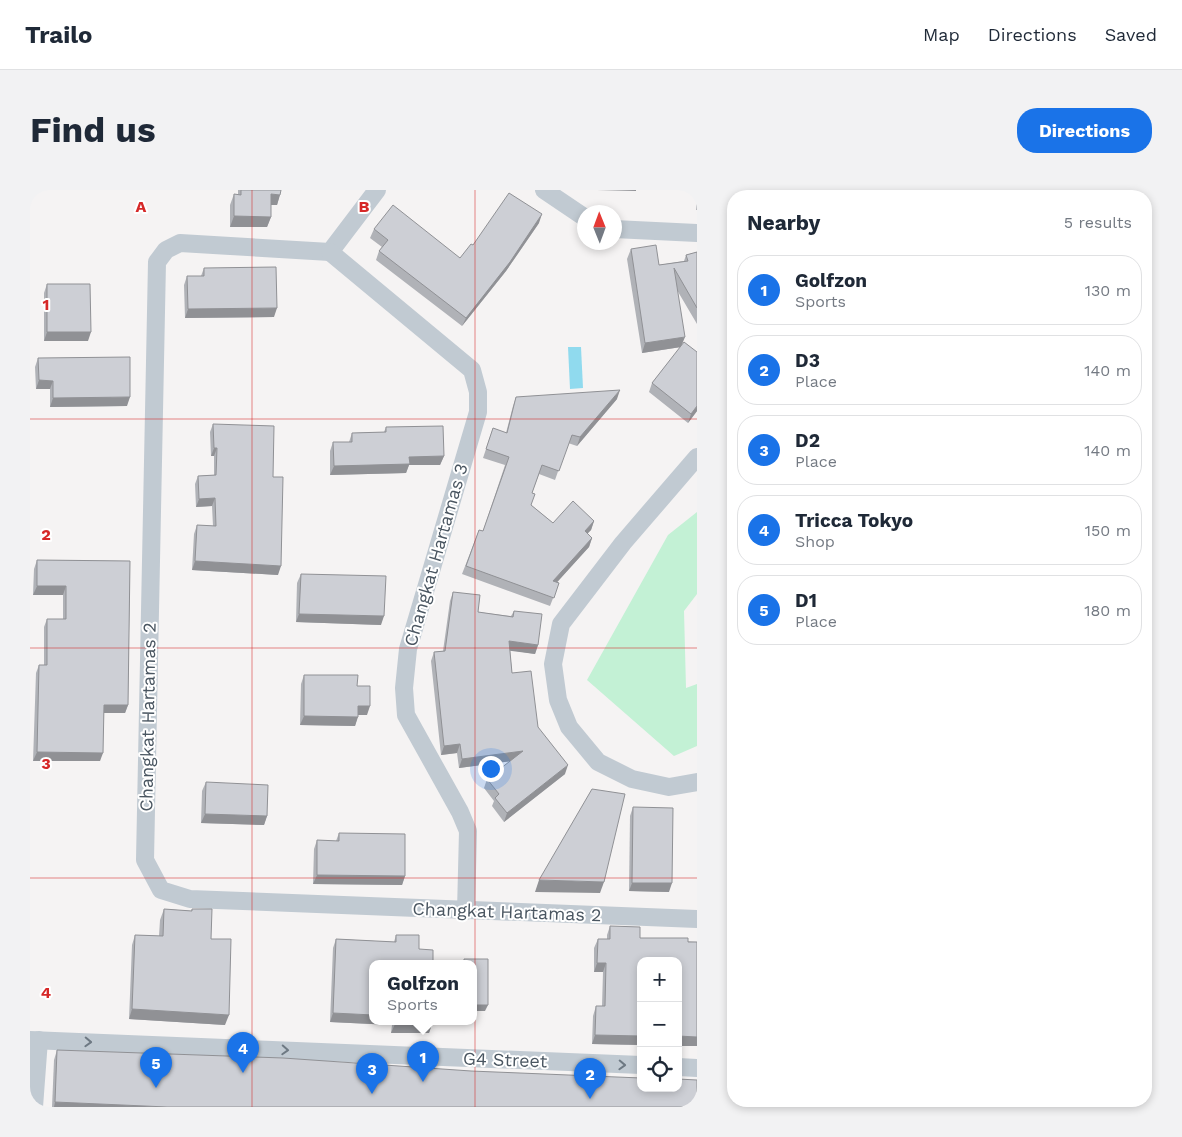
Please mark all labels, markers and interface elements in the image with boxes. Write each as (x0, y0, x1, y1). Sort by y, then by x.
text: Trailo (25, 21, 92, 49)
text: Map (923, 24, 960, 45)
text: Directions (988, 24, 1077, 45)
text: Saved (1105, 24, 1157, 45)
button: Directions (1017, 108, 1152, 153)
text: Find us (30, 109, 156, 151)
text: A (136, 197, 147, 216)
text: B (359, 197, 370, 216)
north arrow (577, 205, 622, 250)
text: Nearby (747, 210, 820, 235)
text: 5 results (1064, 213, 1132, 232)
text: Golfzon (795, 269, 867, 292)
text: 1 (761, 281, 767, 300)
text: 130 m (1085, 281, 1131, 300)
text: Sports (795, 292, 846, 311)
text: 1 (43, 295, 49, 314)
text: D3 (795, 349, 820, 372)
text: 2 (759, 361, 769, 380)
text: 140 m (1084, 361, 1131, 380)
text: Place (795, 372, 837, 391)
text: D2 (795, 429, 820, 452)
text: 3 (759, 441, 769, 460)
text: 140 m (1084, 441, 1131, 460)
text: Place (795, 452, 837, 471)
street label: Changkat Hartamas 3 (399, 461, 472, 649)
text: Tricca Tokyo (795, 509, 913, 532)
text: 4 (759, 521, 769, 540)
text: 150 m (1085, 521, 1131, 540)
text: 2 (41, 525, 51, 544)
text: Shop (795, 532, 835, 551)
text: D1 (795, 589, 817, 612)
text: 5 (759, 601, 769, 620)
text: 180 m (1084, 601, 1131, 620)
text: Place (795, 612, 837, 631)
street label: Changkat Hartamas 2 (135, 622, 160, 812)
text: 3 (41, 754, 51, 773)
your location (478, 756, 504, 782)
street label: Changkat Hartamas 2 (412, 898, 602, 925)
map controls (637, 957, 682, 1092)
button: + (637, 957, 682, 1002)
popup (369, 960, 477, 1025)
text: Golfzon (387, 972, 459, 995)
text: 4 (41, 983, 51, 1002)
text: Sports (387, 995, 438, 1014)
button: − (637, 1002, 682, 1047)
pin: 4 (227, 1032, 259, 1073)
one-way arrow (84, 1037, 92, 1047)
pin: 1 (407, 1041, 439, 1082)
one-way arrow (281, 1045, 289, 1056)
pin: 5 (140, 1047, 172, 1088)
button: locate (637, 1047, 682, 1092)
street label: G4 Street (462, 1048, 548, 1071)
pin: 3 (356, 1053, 388, 1094)
pin: 2 (574, 1058, 606, 1099)
one-way arrow (619, 1059, 627, 1070)

